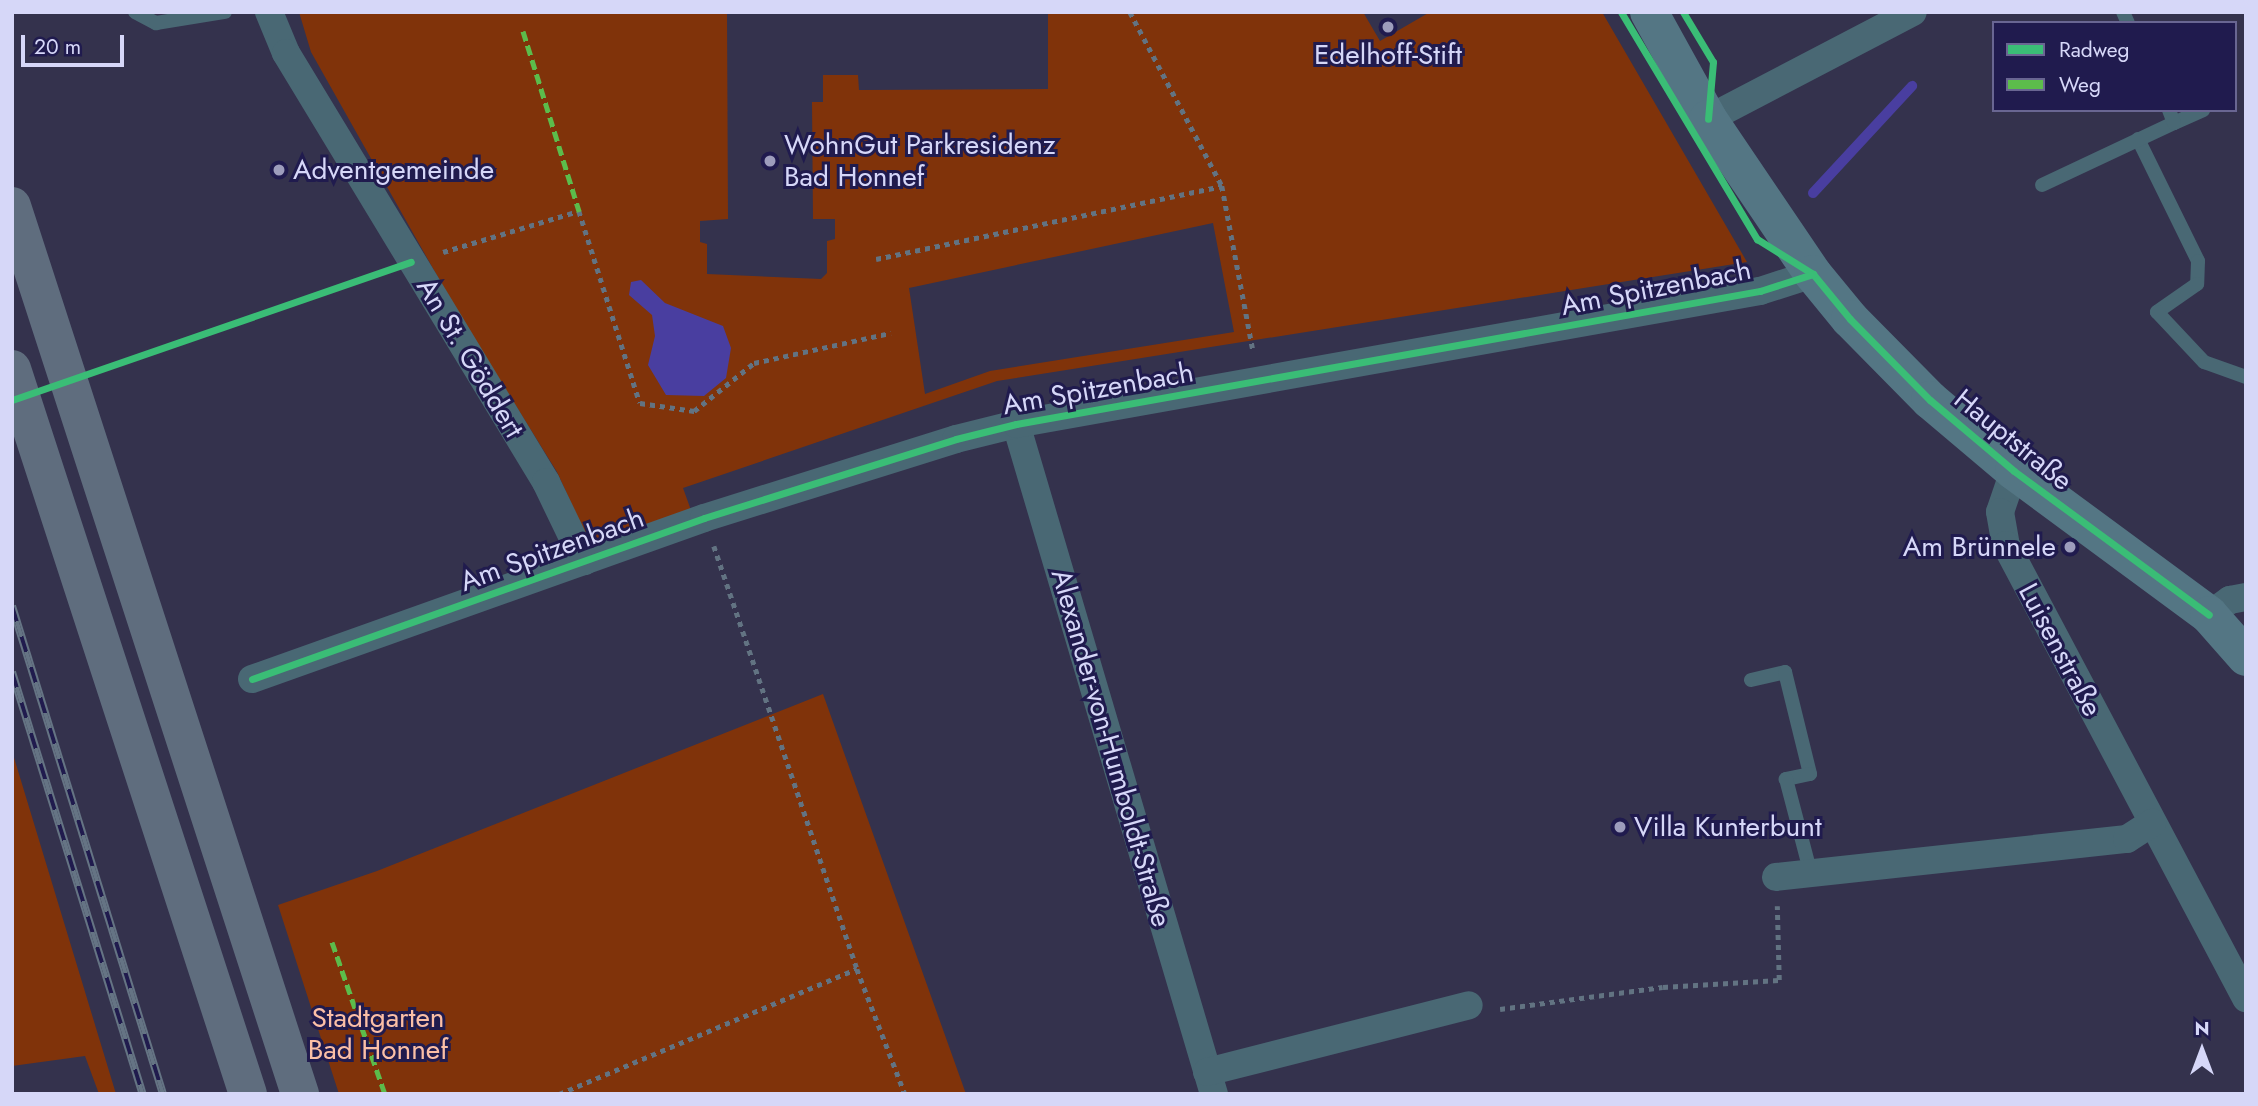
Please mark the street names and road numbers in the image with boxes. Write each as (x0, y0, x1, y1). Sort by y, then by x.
street label: Am Spitzenbach (1558, 253, 1754, 323)
street label: An St. Göddert (409, 272, 531, 444)
street label: Am Spitzenbach (1000, 356, 1196, 422)
street label: Hauptstraße (1947, 382, 2079, 498)
street label: Am Spitzenbach (456, 501, 648, 599)
street label: Alexander-von-Humboldt-Straße (1044, 565, 1178, 931)
street label: Luisenstraße (2011, 578, 2109, 722)

